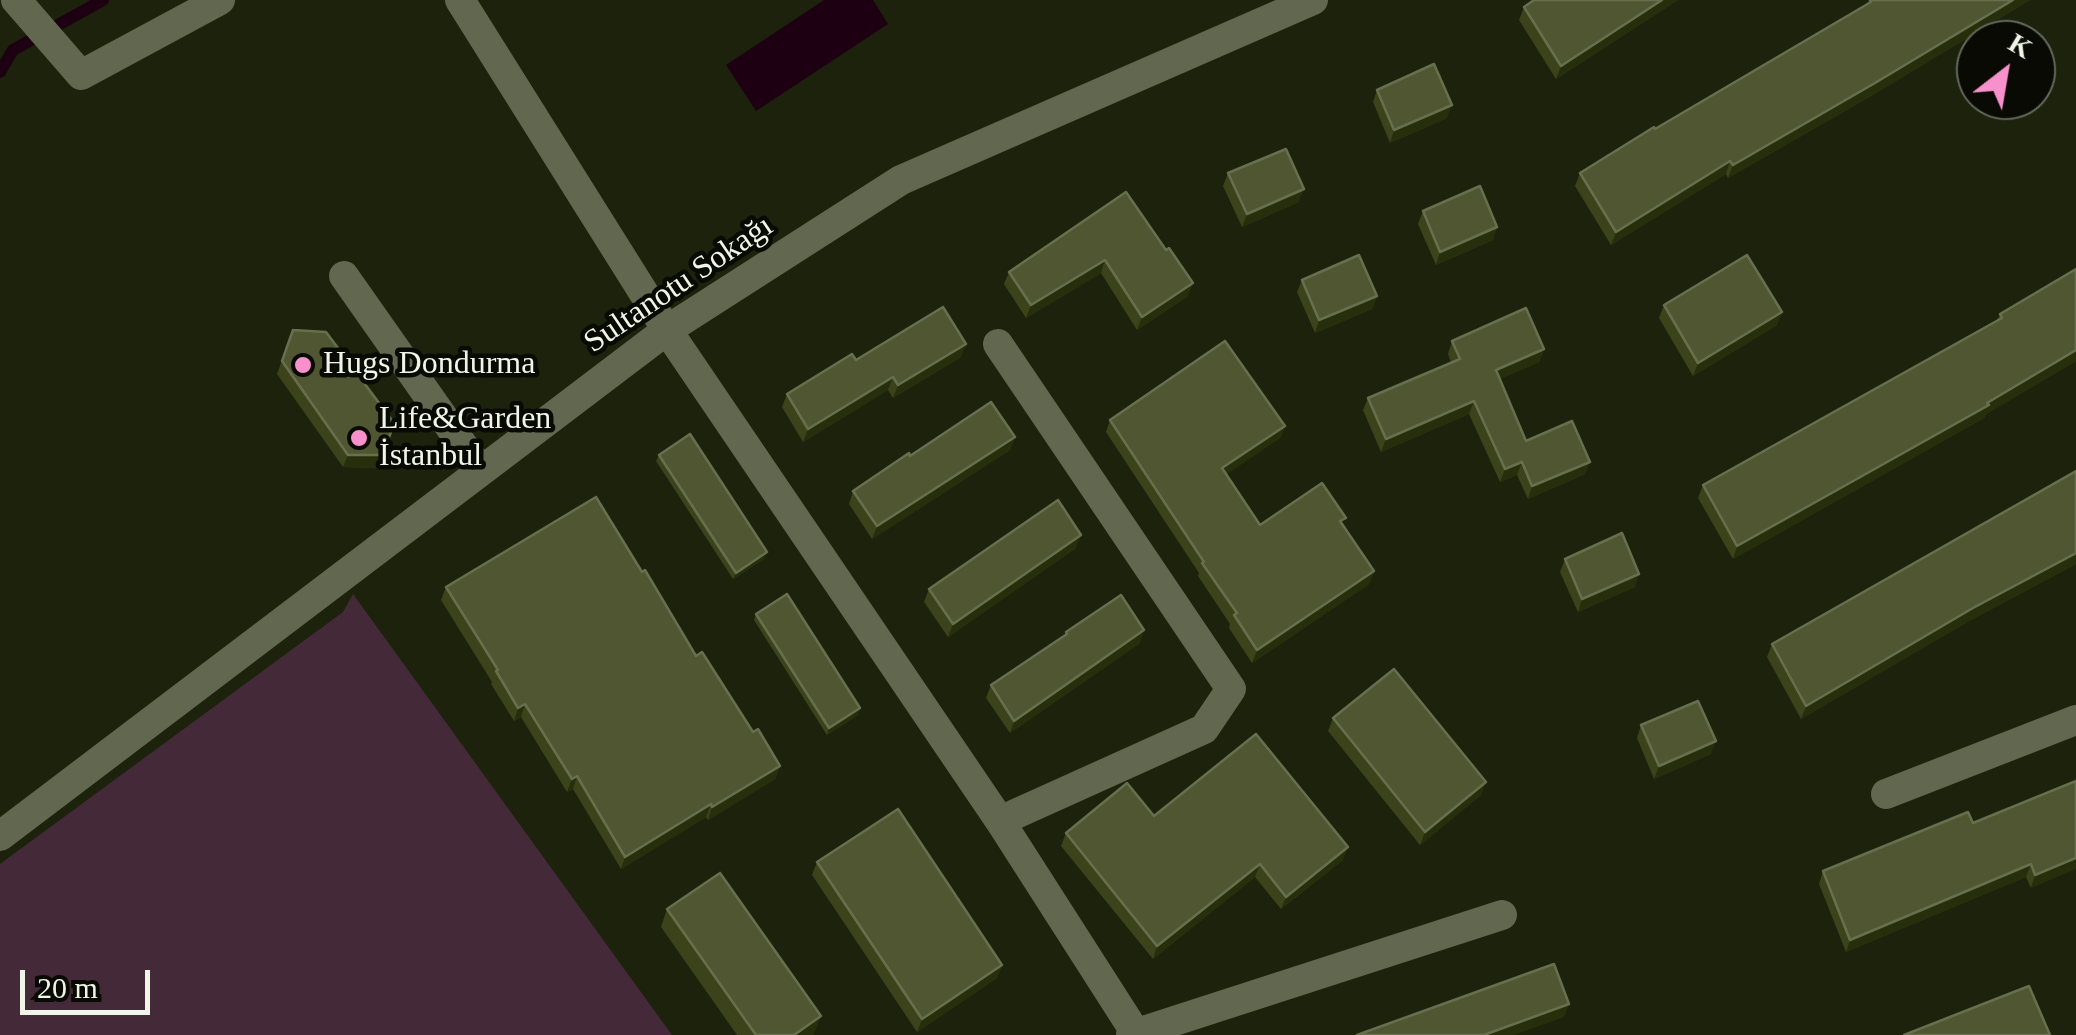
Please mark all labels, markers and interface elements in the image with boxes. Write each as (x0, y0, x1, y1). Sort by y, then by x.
north arrow (1956, 20, 2056, 120)
text: K (2003, 27, 2038, 64)
street label: Sultanotu Sokağı (577, 208, 781, 362)
place label: Hugs Dondurma (323, 346, 535, 384)
marker: Hugs Dondurma (292, 354, 314, 376)
place label: Life&Garden İstanbul (379, 401, 551, 476)
marker: Life&Garden İstanbul (348, 427, 370, 449)
scale bar (25, 950, 155, 1012)
text: 20 m (37, 971, 98, 1004)

